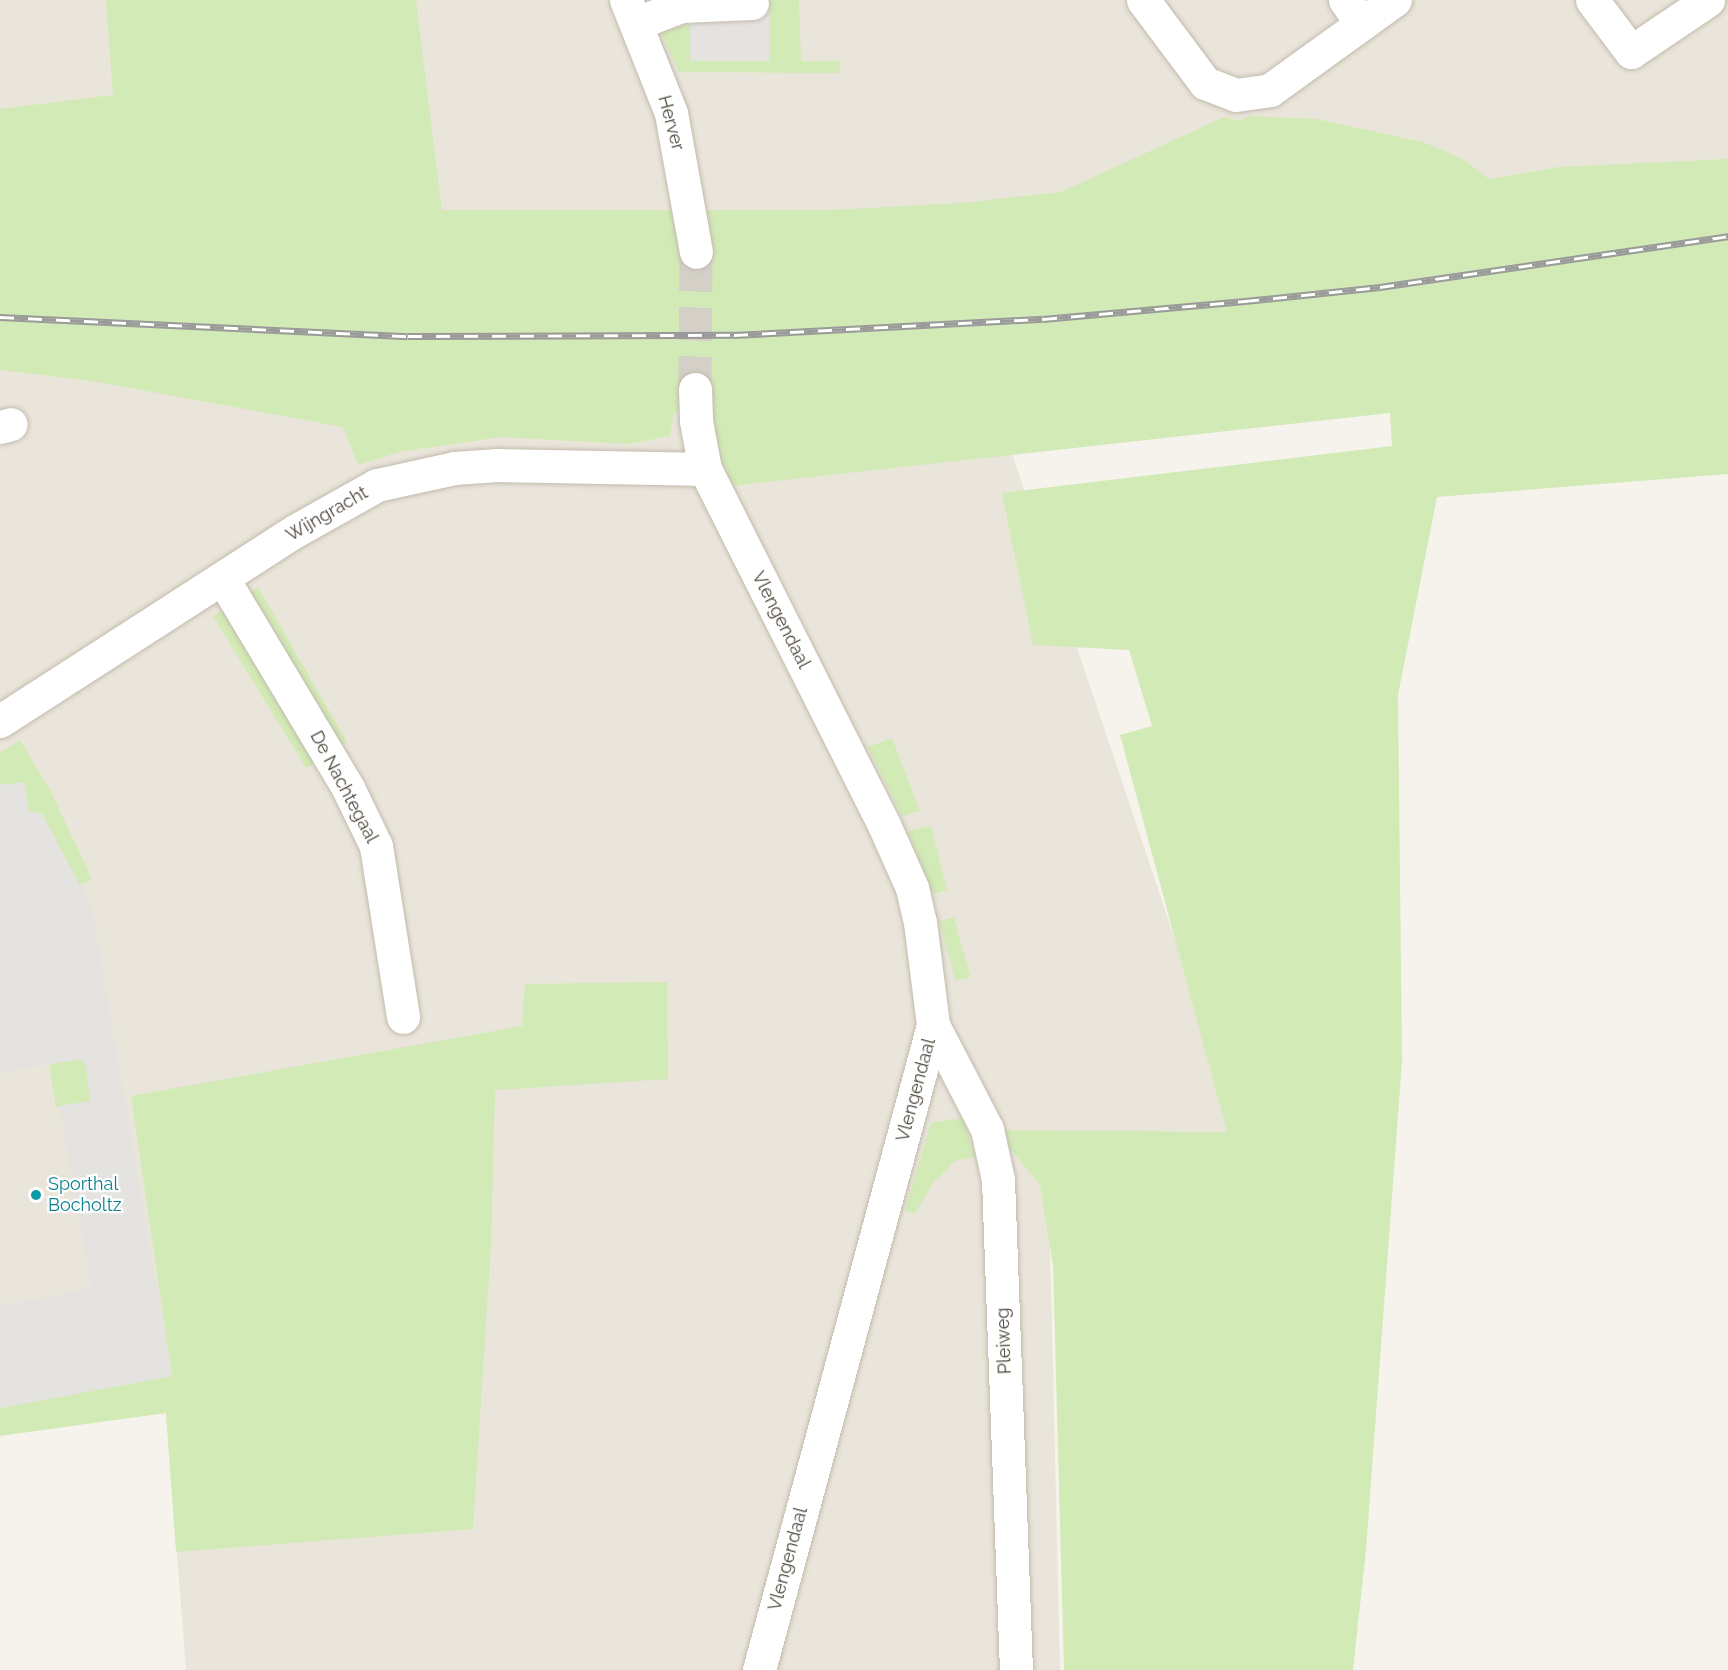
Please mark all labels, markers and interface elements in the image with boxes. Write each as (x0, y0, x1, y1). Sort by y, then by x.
street label: Herver (653, 93, 689, 153)
street label: Wijngracht (282, 482, 372, 546)
street label: Vlengendaal (747, 568, 815, 672)
street label: De Nachtegaal (305, 727, 383, 847)
street label: Vlengendaal (892, 1036, 940, 1144)
place label: Sporthal Bocholtz (48, 1174, 122, 1216)
marker: Sporthal Bocholtz (29, 1188, 43, 1202)
street label: Pleiweg (992, 1307, 1016, 1375)
street label: Vlengendaal (764, 1505, 812, 1613)

